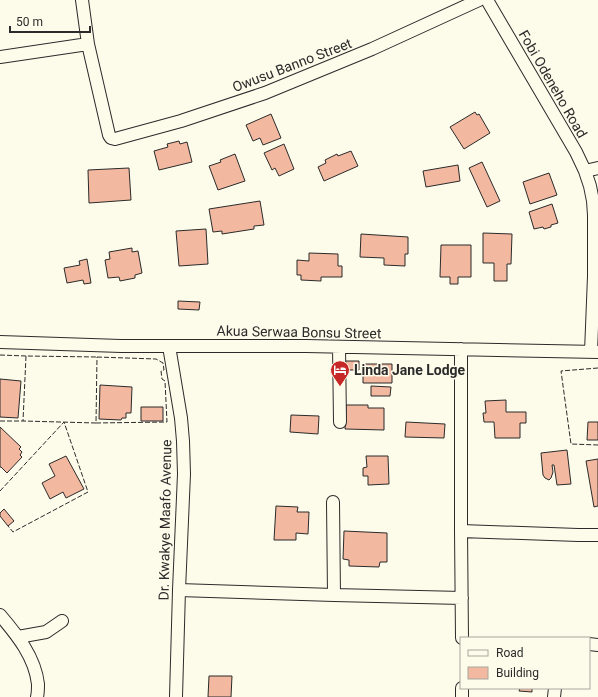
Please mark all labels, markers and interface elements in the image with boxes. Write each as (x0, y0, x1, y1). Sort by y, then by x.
scale bar (10, 8, 90, 34)
text: 50 m (16, 15, 43, 29)
street label: Fobi Odeneho Road (516, 27, 590, 141)
street label: Owusu Banno Street (230, 35, 354, 95)
street label: Akua Serwaa Bonsu Street (217, 323, 382, 341)
hotel icon: Linda Jane Lodge (329, 359, 351, 387)
place label: Linda Jane Lodge (354, 362, 466, 378)
street label: Dr. Kwakye Maafo Avenue (156, 439, 174, 601)
legend (460, 637, 590, 689)
text: Road (496, 646, 524, 660)
text: Building (496, 666, 539, 680)

